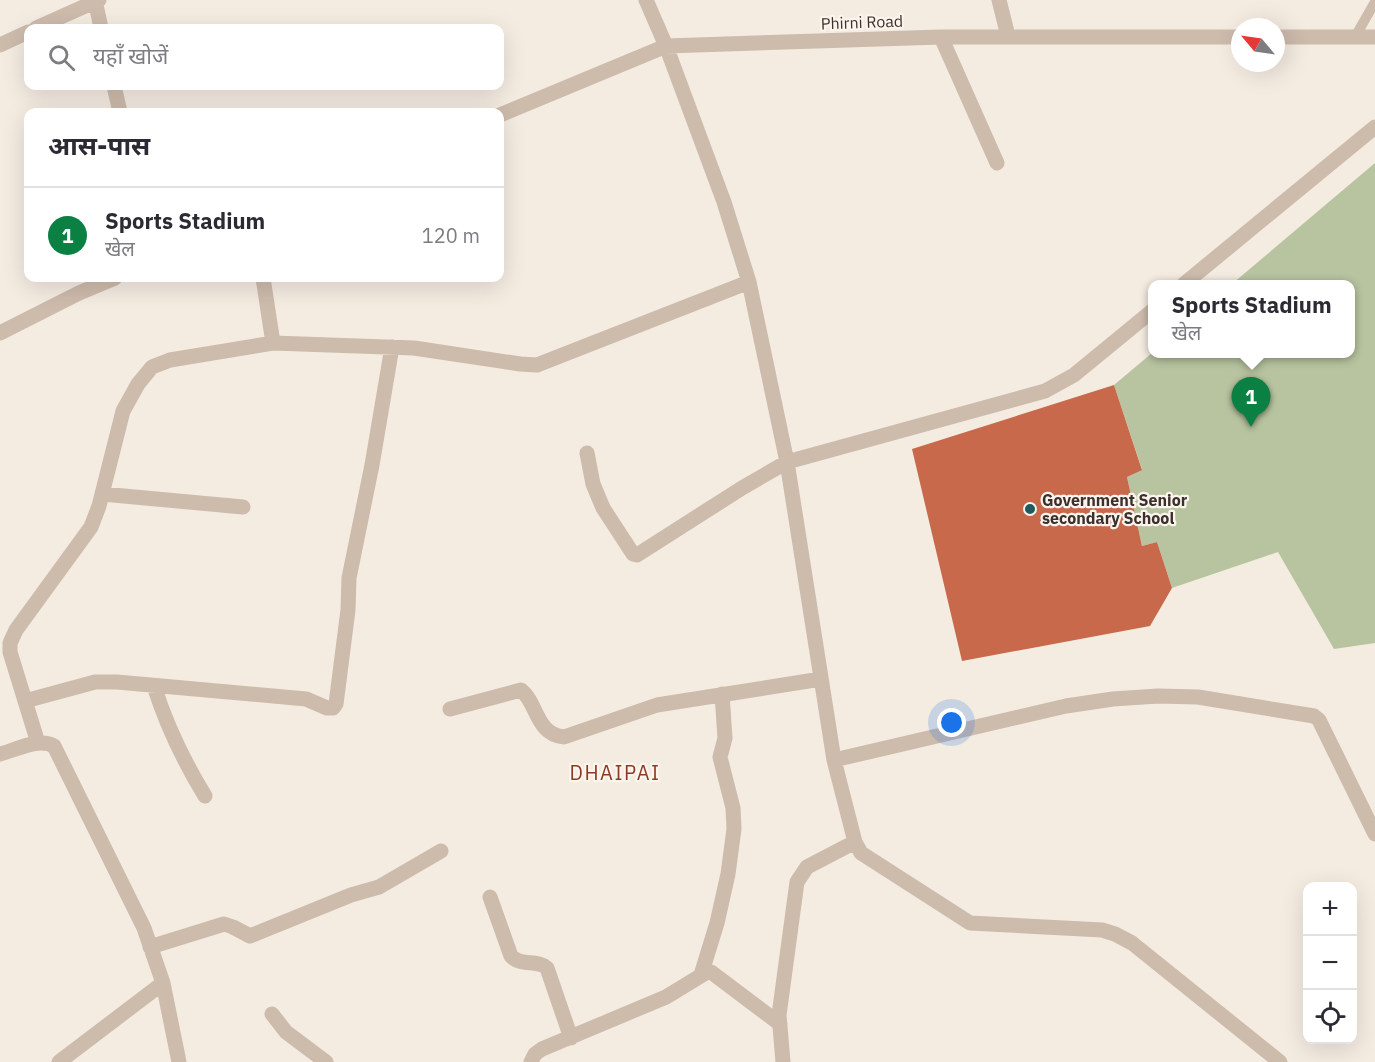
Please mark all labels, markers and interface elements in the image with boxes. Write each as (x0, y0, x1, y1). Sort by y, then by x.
street label: Phirni Road (821, 11, 903, 33)
north arrow (1231, 18, 1285, 72)
search box (24, 24, 504, 90)
icon: search (45, 41, 78, 74)
text: यहाँ खोजें (93, 41, 168, 70)
text: आस-पास (48, 128, 150, 162)
text: Sports Stadium (105, 206, 265, 235)
text: 1 (62, 222, 74, 249)
text: 120 m (422, 222, 480, 249)
text: खेल (105, 235, 135, 262)
popup (1148, 280, 1355, 358)
text: Sports Stadium (1171, 290, 1332, 319)
text: खेल (1171, 319, 1201, 346)
pin: 1 (1232, 378, 1270, 427)
place label: Government Senior secondary School (1042, 490, 1188, 528)
marker: Government Senior secondary School (1023, 502, 1037, 516)
your location (937, 708, 966, 737)
district label: DHAIPAI (570, 759, 660, 786)
map controls (1303, 882, 1357, 1044)
button: + (1303, 882, 1357, 936)
button: − (1303, 936, 1357, 990)
button: locate (1303, 990, 1357, 1044)

